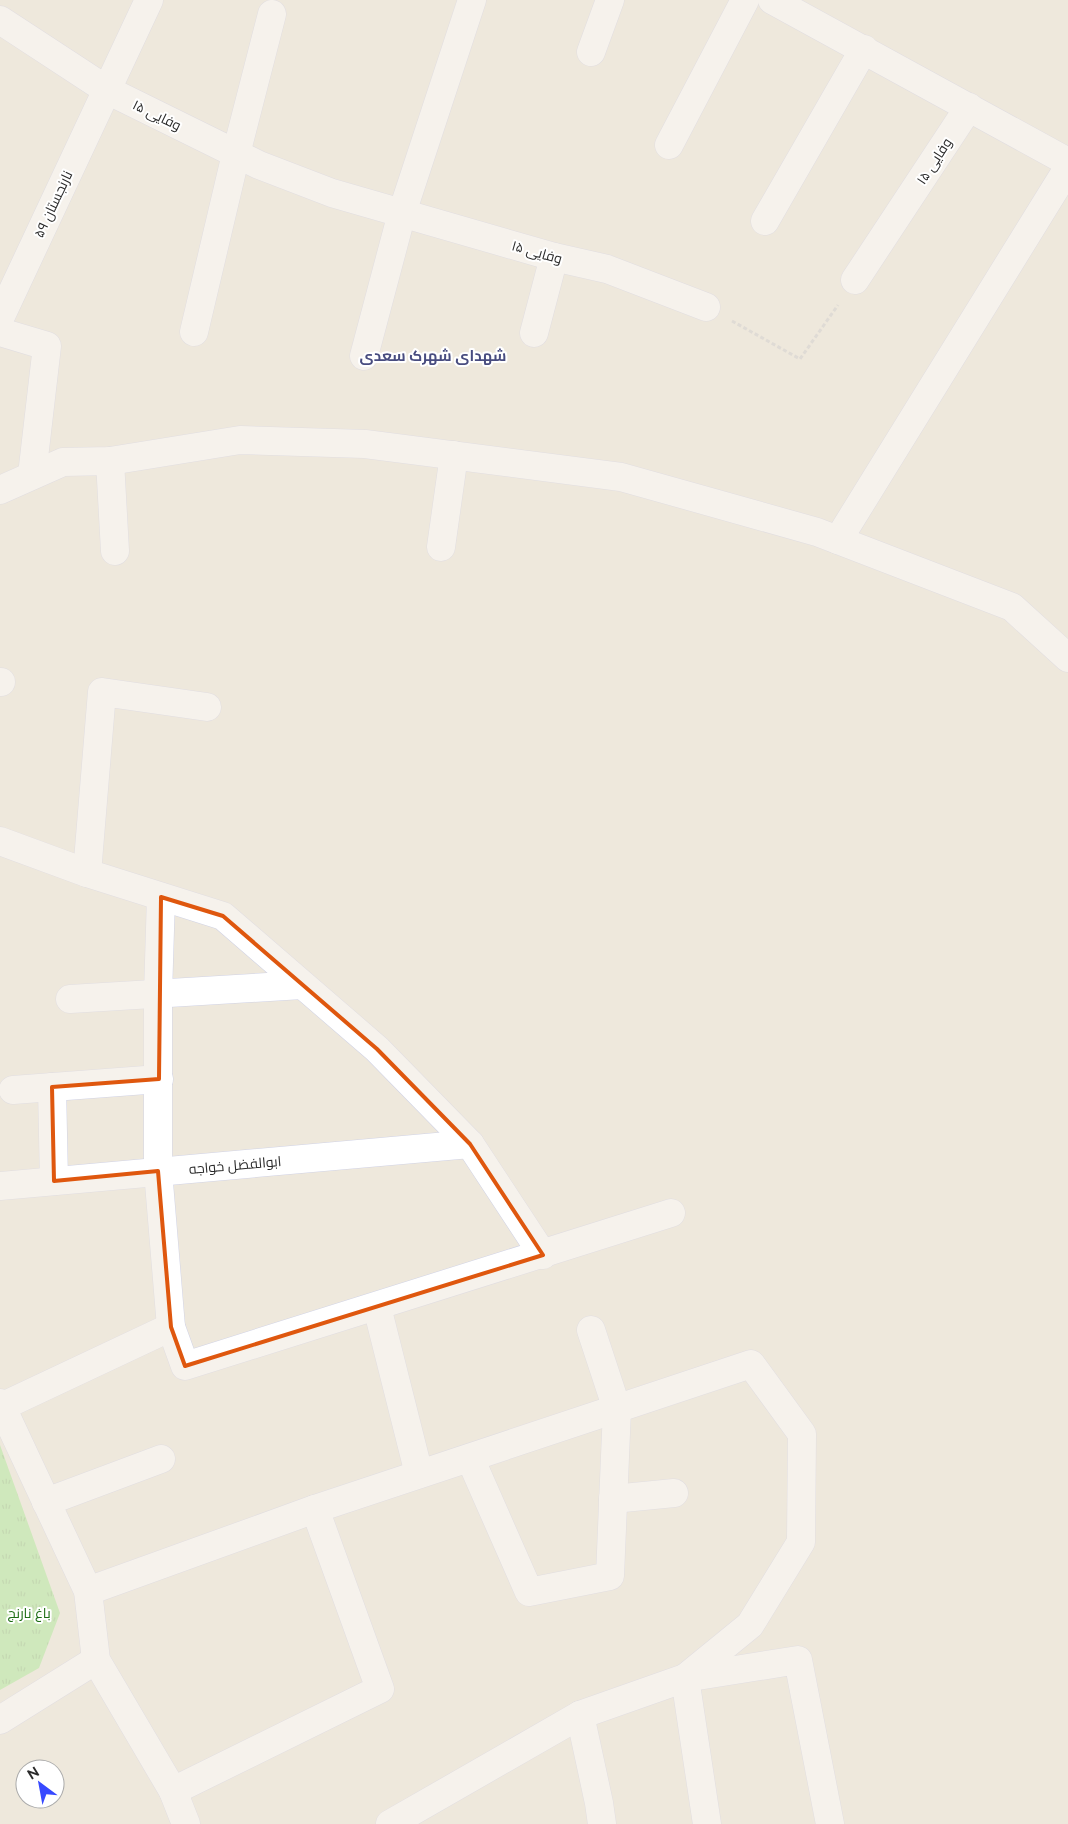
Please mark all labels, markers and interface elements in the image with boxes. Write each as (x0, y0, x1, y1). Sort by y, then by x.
street label: وفایی ۱۵ (130, 96, 184, 134)
street label: وفایی ۱۵ (913, 135, 955, 187)
street label: نارنجستان ۵۹ (31, 168, 75, 240)
street label: وفایی ۱۵ (510, 237, 564, 267)
district label: شهدای شهرک سعدی (360, 347, 506, 365)
street label: ابوالفضل خواجه (188, 1153, 282, 1177)
park label: باغ نارنج (7, 1605, 51, 1622)
north arrow (15, 1759, 65, 1809)
text: N (24, 1763, 42, 1783)

